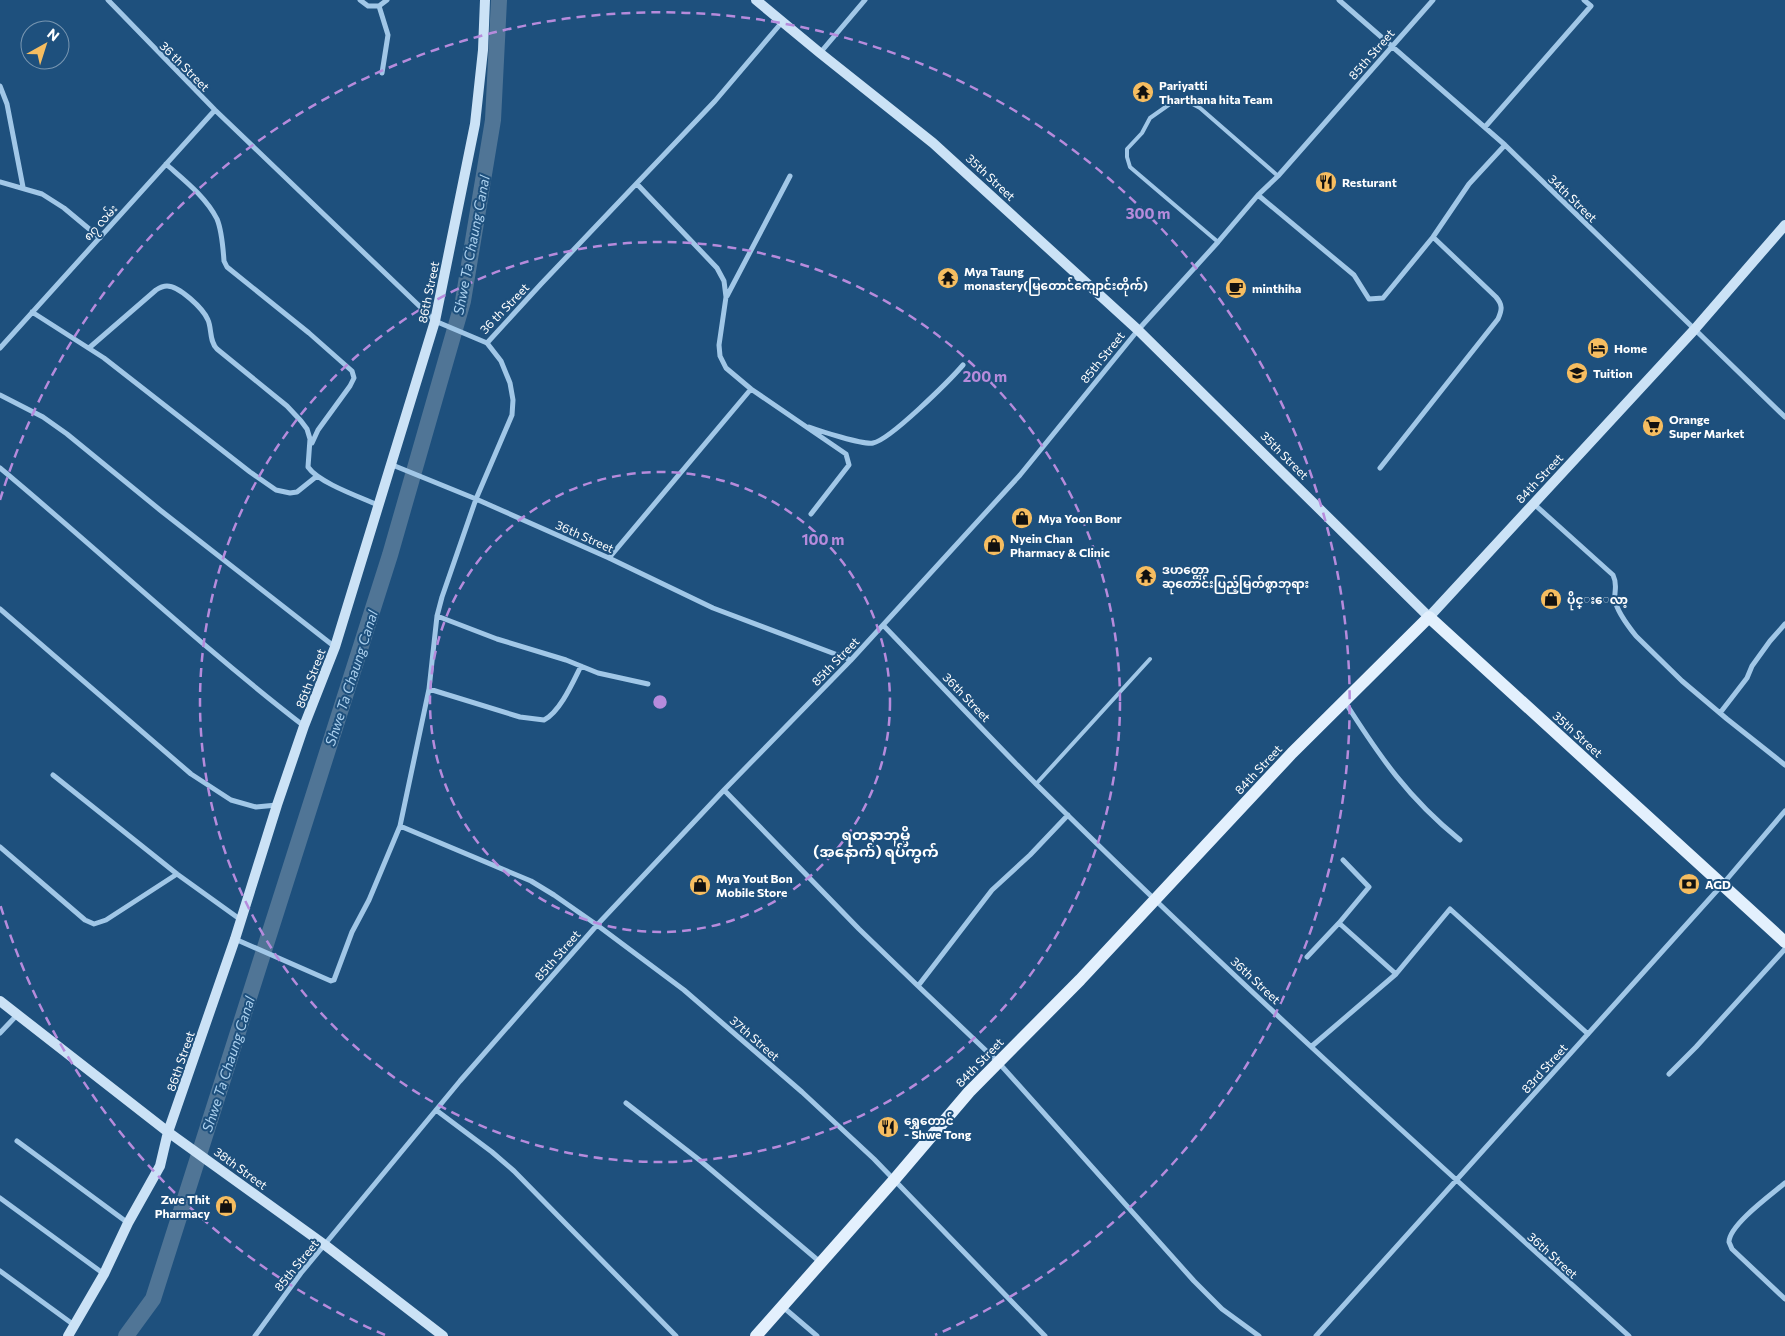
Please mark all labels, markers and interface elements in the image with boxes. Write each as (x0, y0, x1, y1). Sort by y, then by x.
north arrow (20, 20, 70, 70)
text: N (44, 25, 63, 44)
street label: 85th Street (1345, 26, 1397, 82)
street label: 36 th Street (157, 38, 213, 94)
place label: Pariyatti Tharthana hita Team (1159, 78, 1273, 106)
temple icon: Pariyatti Tharthana hita Team (1131, 80, 1155, 104)
street label: 35th Street (964, 151, 1018, 203)
restaurant icon: Resturant (1314, 170, 1338, 194)
street label: 34th Street (1546, 171, 1600, 225)
water label: Shwe Ta Chaung Canal (449, 173, 493, 316)
place label: Resturant (1342, 175, 1397, 189)
street label: ၈၇ လမ်း (79, 200, 123, 246)
text: 300 m (1126, 204, 1170, 222)
street label: 86th Street (415, 260, 441, 324)
place label: Mya Taung monastery(မြတောင်ကျောင်းတိုက်) (964, 264, 1148, 297)
temple icon: Mya Taung monastery(မြတောင်ကျောင်းတိုက်) (936, 266, 960, 290)
cafe icon: minthiha (1224, 276, 1248, 300)
street label: 36 th Street (477, 280, 531, 336)
place label: minthiha (1252, 281, 1301, 295)
street label: 85th Street (1077, 328, 1127, 386)
hotel icon: Home (1586, 336, 1610, 360)
place label: Home (1614, 341, 1647, 355)
school or university icon: Tuition (1565, 361, 1589, 385)
place label: Tuition (1593, 366, 1633, 380)
text: 200 m (963, 367, 1007, 385)
place label: Orange Super Market (1669, 412, 1744, 440)
supermarket icon: Orange Super Market (1641, 414, 1665, 438)
street label: 35th Street (1258, 428, 1312, 482)
street label: 84th Street (1513, 450, 1565, 506)
shop icon: Mya Yoon Bonr (1010, 506, 1034, 530)
place label: Mya Yoon Bonr (1038, 511, 1122, 525)
street label: 36th Street (554, 517, 616, 555)
text: 100 m (802, 530, 844, 548)
place label: Nyein Chan Pharmacy & Clinic (1010, 531, 1110, 559)
shop icon: Nyein Chan Pharmacy & Clinic (982, 533, 1006, 557)
place label: ဒဟတ္တော ဆုတောင်းပြည့်မြတ်စွာဘုရား (1162, 562, 1309, 595)
temple icon: ဒဟတ္တော ဆုတောင်းပြည့်မြတ်စွာဘုရား (1134, 564, 1158, 588)
shop icon: ပိုင္းေလာ့ (1539, 587, 1563, 611)
place label: ပိုင္းေလာ့ (1567, 591, 1628, 611)
water label: Shwe Ta Chaung Canal (321, 608, 381, 748)
street label: 85th Street (808, 634, 862, 688)
street label: 86th Street (292, 646, 328, 710)
street label: 36th Street (940, 670, 994, 724)
centre of rings (651, 693, 669, 711)
street label: 35th Street (1550, 708, 1606, 760)
street label: 84th Street (1232, 741, 1284, 797)
district label: ရတနာဘုမ္မိ (အနောက်) ရပ်ကွက် (813, 825, 939, 864)
place label: Mya Yout Bon Mobile Store (716, 871, 793, 899)
bank icon: AGD (1677, 872, 1701, 896)
shop icon: Mya Yout Bon Mobile Store (688, 873, 712, 897)
place label: AGD (1705, 877, 1731, 891)
street label: 85th Street (531, 927, 583, 983)
street label: 36th Street (1228, 954, 1284, 1006)
water label: Shwe Ta Chaung Canal (198, 994, 258, 1134)
street label: 37th Street (727, 1013, 783, 1063)
street label: 86th Street (163, 1029, 197, 1093)
street label: 84th Street (952, 1035, 1006, 1089)
street label: 83rd Street (1518, 1040, 1570, 1096)
place label: ရွှေတောင် - Shwe Tong (904, 1111, 972, 1141)
restaurant icon: ရွှေတောင် - Shwe Tong (876, 1115, 900, 1139)
street label: 38th Street (212, 1144, 270, 1192)
place label: Zwe Thit Pharmacy (155, 1192, 210, 1220)
shop icon: Zwe Thit Pharmacy (214, 1194, 238, 1218)
street label: 36th Street (1525, 1229, 1581, 1281)
street label: 85th Street (271, 1236, 321, 1294)

